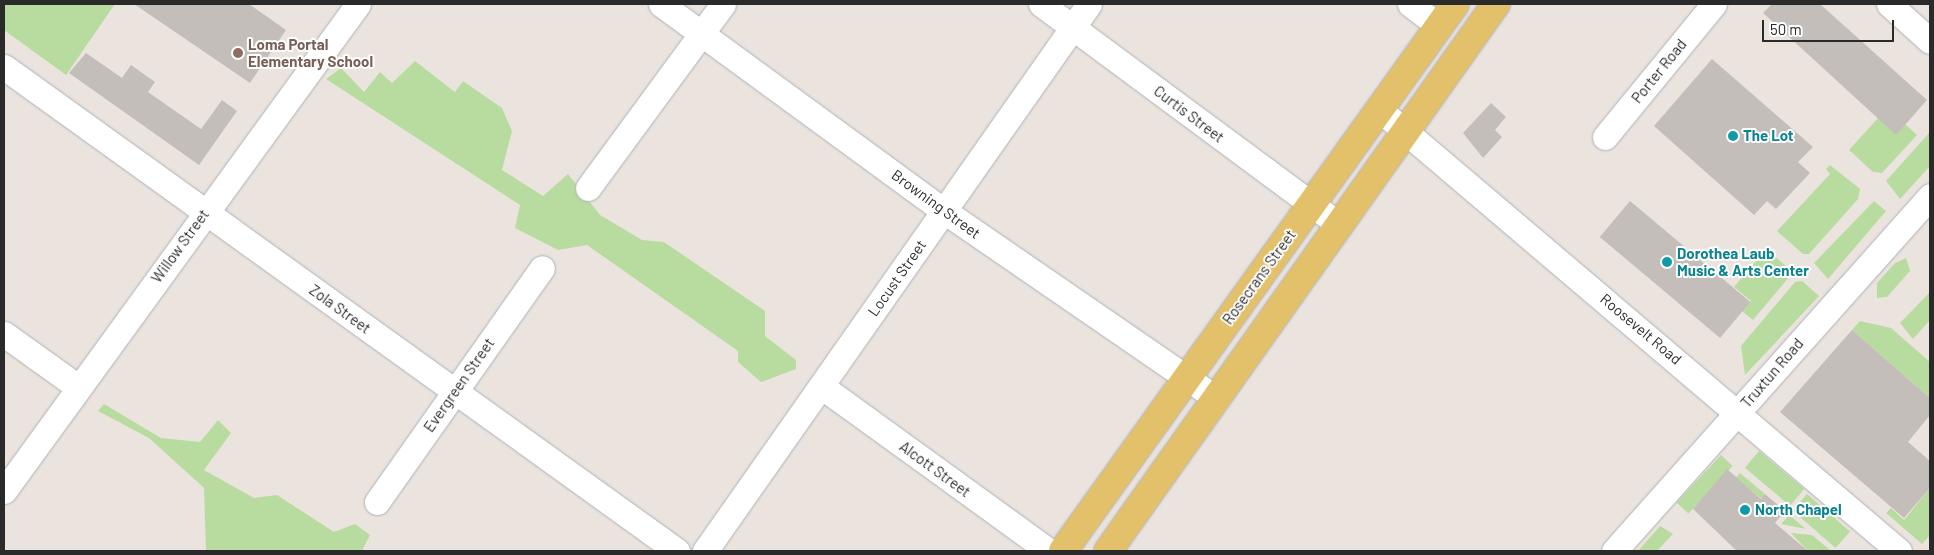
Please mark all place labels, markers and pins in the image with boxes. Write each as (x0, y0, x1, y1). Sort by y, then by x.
place label: Loma Portal Elementary School (248, 35, 373, 70)
marker: Loma Portal Elementary School (232, 47, 244, 59)
place label: The Lot (1743, 127, 1794, 145)
marker: The Lot (1727, 130, 1739, 142)
place label: Dorothea Laub Music & Arts Center (1677, 244, 1809, 279)
marker: Dorothea Laub Music & Arts Center (1661, 256, 1673, 268)
place label: North Chapel (1755, 501, 1842, 519)
marker: North Chapel (1739, 504, 1751, 516)

